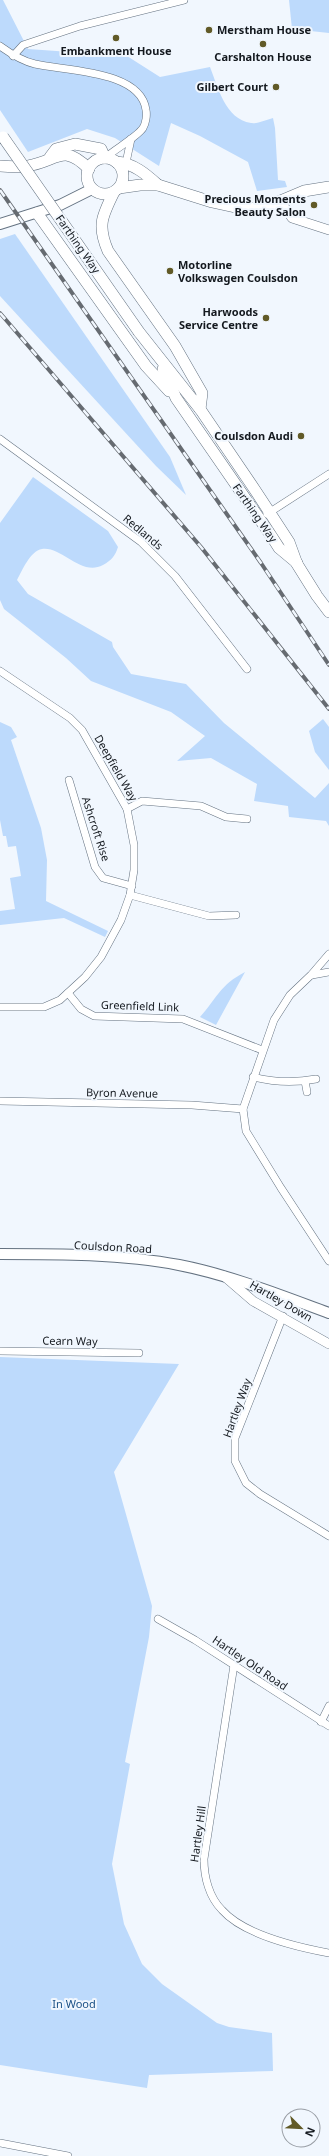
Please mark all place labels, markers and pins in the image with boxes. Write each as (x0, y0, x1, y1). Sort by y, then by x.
place label: Merstham House (217, 22, 311, 37)
marker: Merstham House (204, 25, 214, 35)
marker: Embankment House (111, 33, 121, 43)
marker: Carshalton House (258, 39, 268, 49)
place label: Embankment House (60, 43, 172, 58)
place label: Carshalton House (214, 49, 312, 64)
place label: Gilbert Court (197, 79, 268, 94)
marker: Gilbert Court (271, 82, 281, 92)
place label: Precious Moments Beauty Salon (205, 191, 306, 219)
marker: Precious Moments Beauty Salon (309, 200, 319, 210)
place label: Motorline Volkswagen Coulsdon (178, 257, 298, 285)
marker: Motorline Volkswagen Coulsdon (165, 266, 175, 276)
place label: Harwoods Service Centre (179, 304, 258, 332)
marker: Harwoods Service Centre (261, 313, 271, 323)
place label: Coulsdon Audi (214, 428, 293, 443)
marker: Coulsdon Audi (296, 431, 306, 441)

